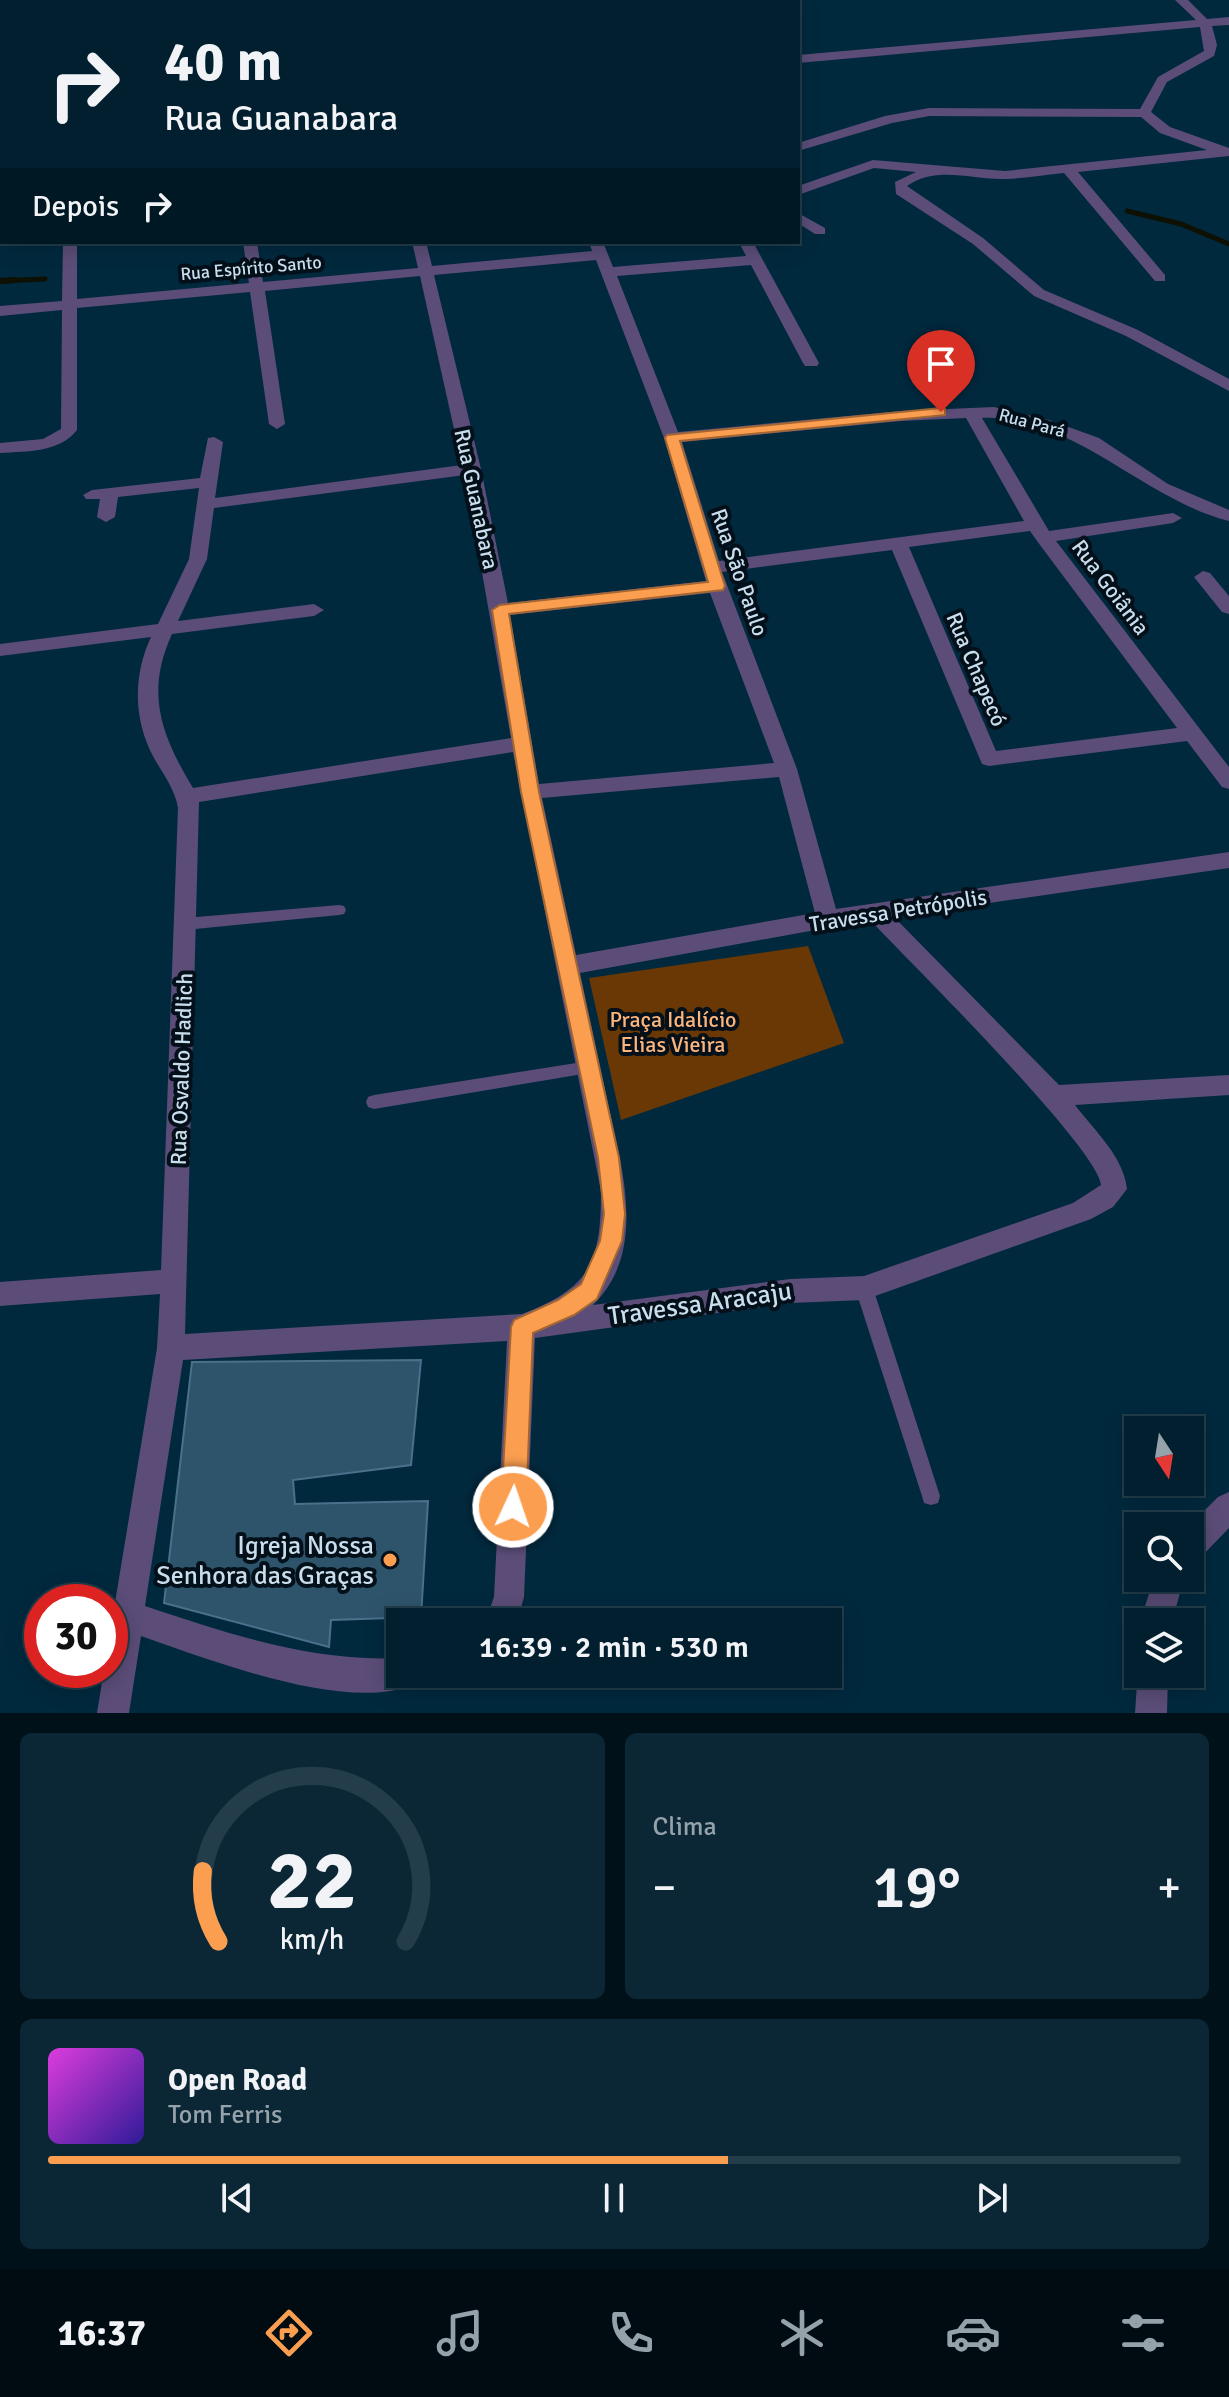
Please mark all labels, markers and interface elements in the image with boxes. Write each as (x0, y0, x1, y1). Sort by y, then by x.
text: 40 m (164, 27, 282, 96)
icon: right (32, 32, 136, 136)
text: Rua Guanabara (164, 96, 398, 141)
icon: right (135, 184, 179, 228)
text: Depois (32, 188, 119, 225)
street label: Rua Espírito Santo (180, 251, 322, 285)
pin (907, 330, 975, 412)
icon: arrive (919, 342, 963, 386)
street label: Rua Pará (996, 404, 1068, 442)
street label: Rua Guanabara (448, 426, 505, 572)
street label: Rua São Paulo (705, 505, 774, 640)
street label: Rua Goiânia (1066, 534, 1155, 640)
street label: Rua Chapecó (940, 608, 1013, 730)
street label: Travessa Petrópolis (807, 883, 989, 938)
street label: Rua Osvaldo Hadlich (165, 972, 198, 1166)
park label: Praça Idalício Elias Vieira (609, 1006, 737, 1058)
street label: Travessa Aracaju (606, 1275, 794, 1333)
north arrow (1124, 1416, 1204, 1496)
map controls (1124, 1416, 1204, 1688)
position arrow (471, 1465, 555, 1549)
button: search (1124, 1512, 1204, 1592)
place label: Igreja Nossa Senhora das Graças (156, 1530, 374, 1592)
marker: Igreja Nossa Senhora das Graças (381, 1551, 399, 1569)
speed limit sign: 30 (24, 1584, 128, 1688)
button: layers (1124, 1608, 1204, 1688)
text: 16:39 · 2 min · 530 m (479, 1629, 749, 1666)
text: Clima (653, 1811, 717, 1843)
text: 22 (267, 1830, 357, 1932)
text: 19° (873, 1851, 961, 1925)
text: − (653, 1861, 676, 1915)
text: + (1157, 1861, 1181, 1915)
text: km/h (280, 1922, 345, 1957)
text: Open Road (168, 2062, 307, 2099)
text: Tom Ferris (168, 2099, 282, 2131)
icon: previous (215, 2176, 259, 2220)
icon: pause (592, 2176, 636, 2220)
icon: next (970, 2176, 1014, 2220)
icon: directions (261, 2305, 317, 2361)
icon: music (432, 2305, 488, 2361)
icon: phone (603, 2305, 659, 2361)
icon: climate (774, 2305, 830, 2361)
icon: car (945, 2305, 1001, 2361)
icon: filters (1115, 2305, 1171, 2361)
text: 16:37 (57, 2311, 146, 2356)

